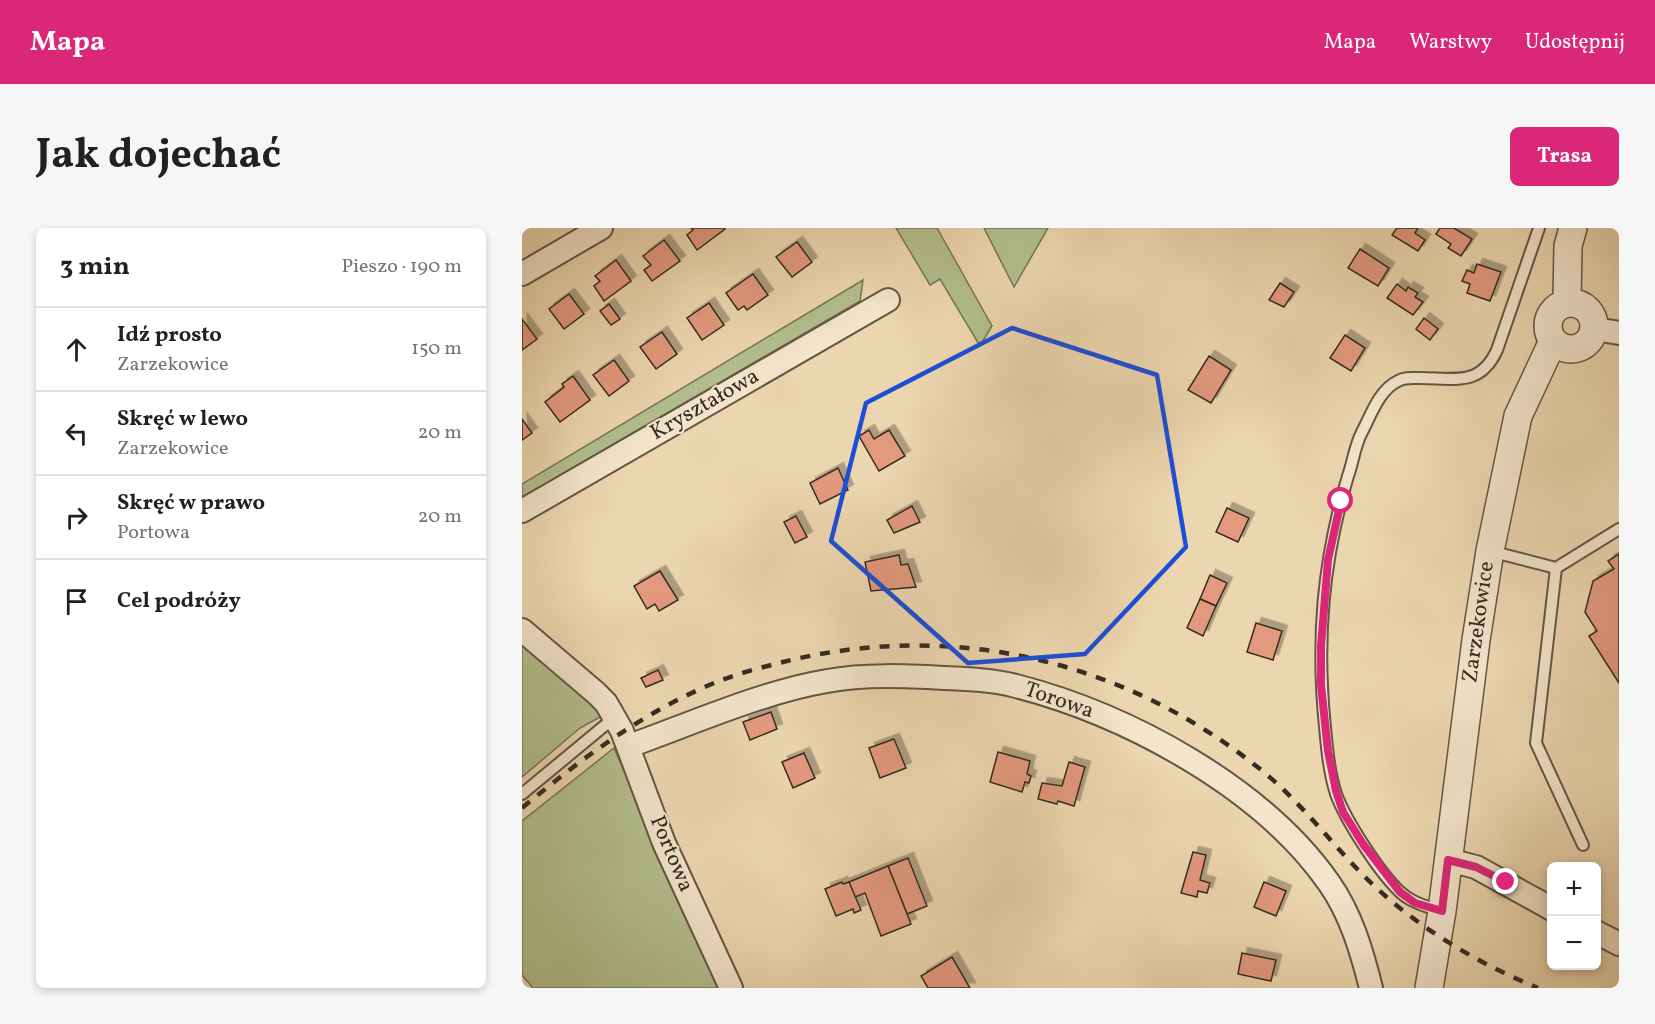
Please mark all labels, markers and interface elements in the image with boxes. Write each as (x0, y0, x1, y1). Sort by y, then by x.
text: Mapa (30, 23, 105, 62)
text: Mapa (1324, 28, 1376, 57)
text: Warstwy (1409, 28, 1492, 57)
text: Udostępnij (1525, 28, 1625, 57)
text: Jak dojechać (36, 127, 281, 186)
button: Trasa (1510, 127, 1619, 186)
text: 3 min (60, 249, 130, 285)
text: Pieszo · 190 m (341, 253, 462, 281)
text: Idź prosto (117, 320, 222, 351)
icon: ahead (60, 333, 93, 366)
text: 150 m (411, 335, 462, 363)
text: Zarzekowice (117, 351, 228, 379)
street label: Kryształowa (645, 361, 765, 449)
text: Skręć w lewo (117, 404, 248, 435)
icon: left (60, 417, 93, 450)
text: 20 m (418, 419, 462, 447)
text: Zarzekowice (117, 435, 228, 463)
route start (1327, 487, 1353, 513)
text: Skręć w prawo (117, 488, 265, 519)
icon: right (60, 501, 93, 534)
text: 20 m (418, 503, 462, 531)
text: Portowa (117, 519, 190, 547)
street label: Zarzekowice (1455, 559, 1503, 685)
icon: arrive (60, 585, 93, 618)
text: Cel podróży (117, 586, 241, 617)
street label: Torowa (1020, 675, 1098, 727)
street label: Portowa (641, 811, 701, 897)
map controls (1547, 862, 1601, 970)
button: + (1547, 862, 1601, 916)
route end (1492, 868, 1518, 894)
button: − (1547, 916, 1601, 970)

